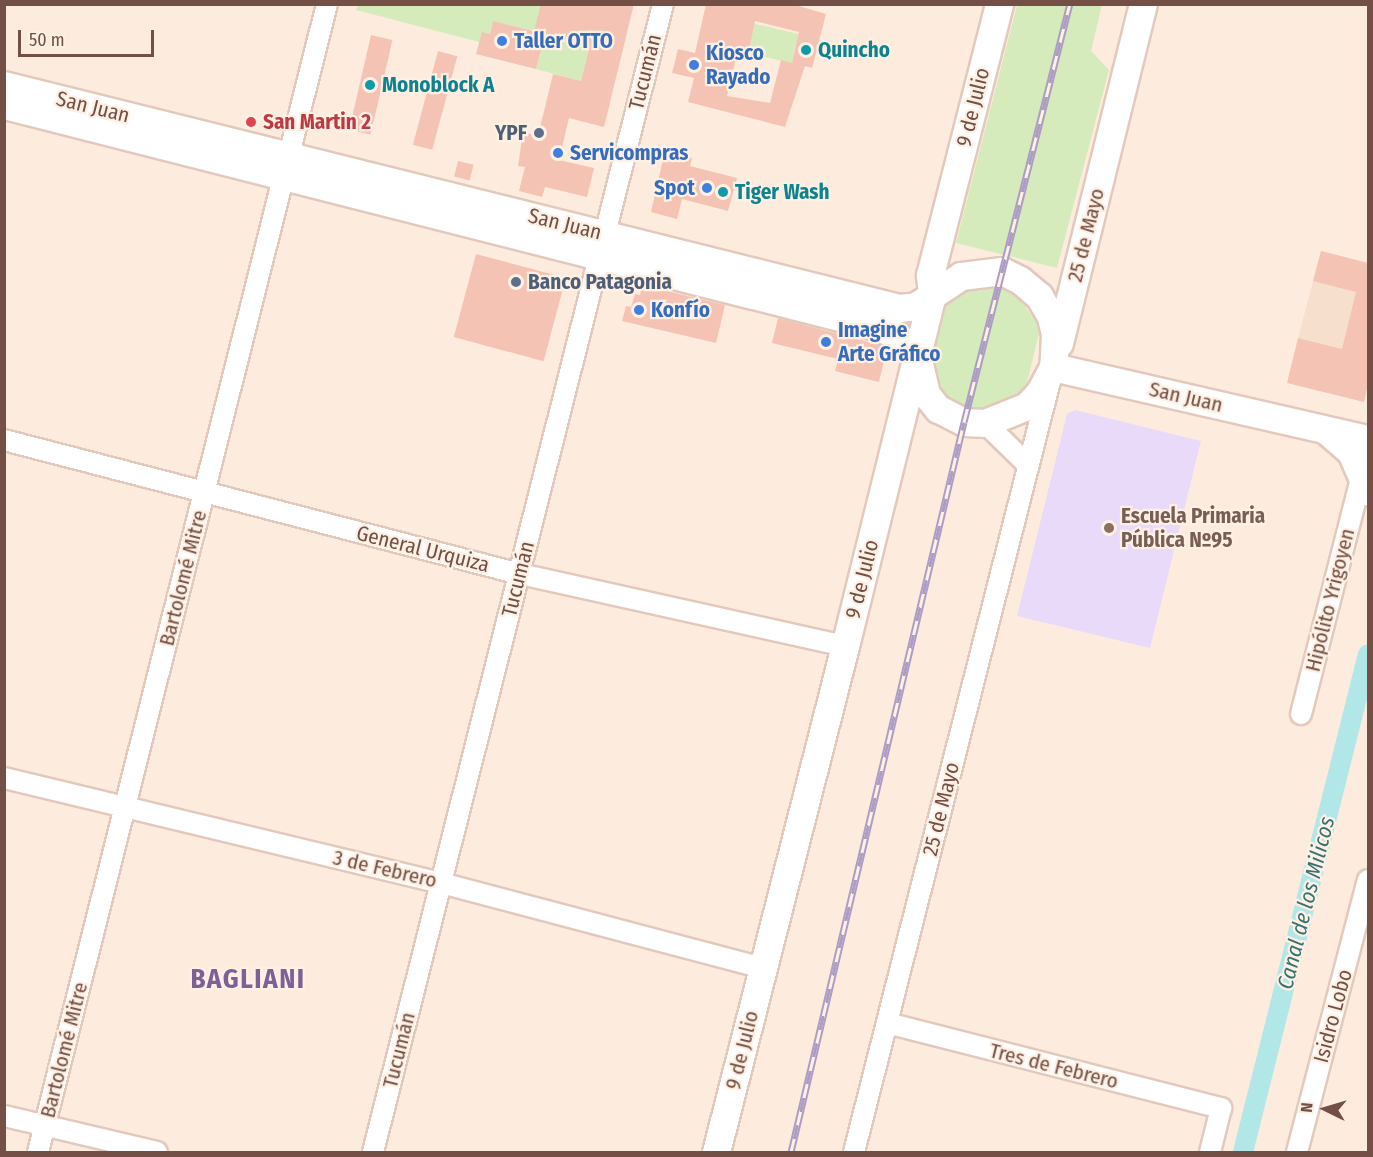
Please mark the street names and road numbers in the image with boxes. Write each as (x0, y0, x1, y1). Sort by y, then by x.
street label: Tucumán (623, 32, 667, 112)
street label: 9 de Julio (951, 65, 995, 149)
street label: San Juan (54, 86, 132, 128)
street label: 25 de Mayo (1062, 186, 1110, 284)
street label: San Juan (526, 203, 604, 245)
street label: San Juan (1147, 376, 1225, 418)
street label: Bartolomé Mitre (154, 508, 212, 648)
street label: General Urquiza (354, 520, 492, 578)
street label: Hipólito Yrigoyen (1300, 526, 1360, 674)
street label: 9 de Julio (840, 537, 884, 621)
street label: Tucumán (496, 539, 540, 619)
street label: 25 de Mayo (917, 760, 965, 858)
street label: 3 de Febrero (331, 845, 439, 893)
street label: Isidro Lobo (1308, 966, 1358, 1066)
street label: Bartolomé Mitre (35, 980, 93, 1120)
street label: 9 de Julio (720, 1008, 764, 1092)
street label: Tucumán (377, 1010, 421, 1090)
street label: Tres de Febrero (987, 1038, 1121, 1094)

